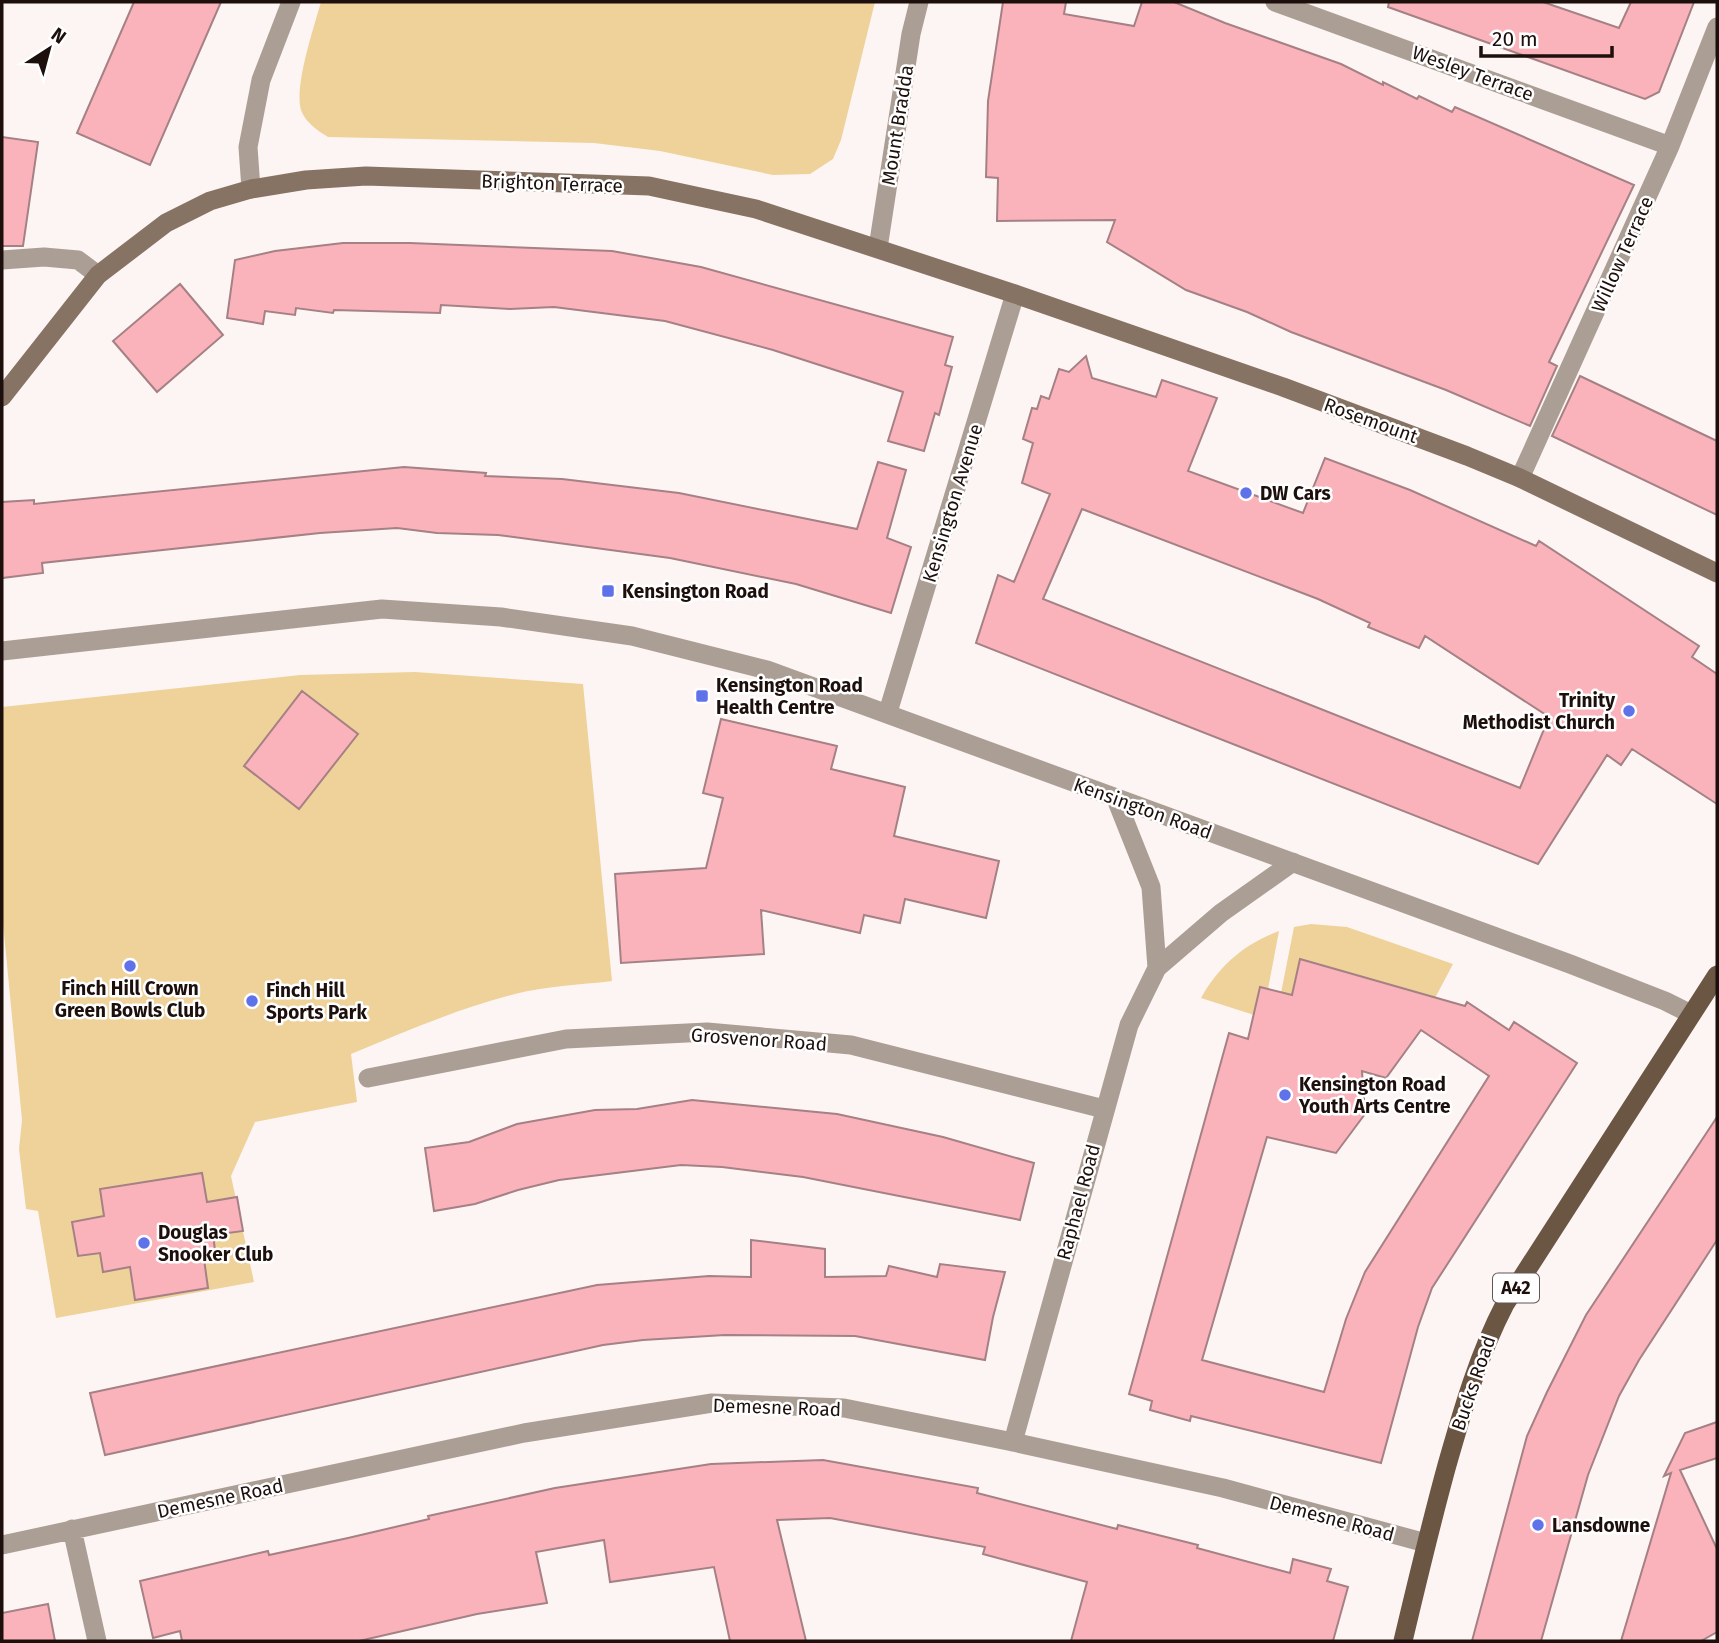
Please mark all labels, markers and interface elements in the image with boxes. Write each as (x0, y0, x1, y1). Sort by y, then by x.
north arrow (14, 14, 84, 84)
scale bar (1481, 14, 1612, 58)
text: N (47, 23, 71, 49)
text: 20 m (1492, 26, 1538, 52)
street label: Wesley Terrace (1409, 41, 1537, 106)
street label: Mount Bradda (877, 63, 918, 187)
street label: Brighton Terrace (481, 170, 623, 197)
street label: Willow Terrace (1587, 193, 1658, 316)
street label: Rosemount (1321, 393, 1421, 448)
street label: Kensington Avenue (917, 421, 988, 585)
place label: DW Cars (1260, 482, 1331, 505)
marker: DW Cars (1238, 485, 1254, 501)
place label: Kensington Road (622, 580, 769, 603)
marker: Kensington Road (600, 583, 616, 599)
place label: Kensington Road Health Centre (716, 674, 863, 719)
marker: Kensington Road Health Centre (694, 688, 710, 704)
place label: Trinity Methodist Church (1463, 689, 1615, 734)
marker: Trinity Methodist Church (1621, 703, 1637, 719)
street label: Kensington Road (1071, 773, 1215, 844)
marker: Finch Hill Crown Green Bowls Club (122, 958, 138, 974)
place label: Finch Hill Crown Green Bowls Club (55, 977, 205, 1022)
place label: Finch Hill Sports Park (266, 979, 367, 1024)
marker: Finch Hill Sports Park (244, 993, 260, 1009)
street label: Grosvenor Road (690, 1023, 828, 1056)
place label: Kensington Road Youth Arts Centre (1298, 1073, 1451, 1118)
marker: Kensington Road Youth Arts Centre (1277, 1087, 1293, 1103)
street label: Raphael Road (1052, 1142, 1105, 1263)
place label: Douglas Snooker Club (158, 1221, 273, 1266)
marker: Douglas Snooker Club (136, 1235, 152, 1251)
road number: A42 (1493, 1274, 1539, 1302)
street label: Bucks Road (1446, 1333, 1500, 1434)
street label: Demesne Road (712, 1394, 842, 1421)
street label: Demesne Road (155, 1474, 285, 1523)
street label: Demesne Road (1267, 1491, 1397, 1546)
place label: Lansdowne (1552, 1514, 1650, 1537)
marker: Lansdowne (1530, 1517, 1546, 1533)

